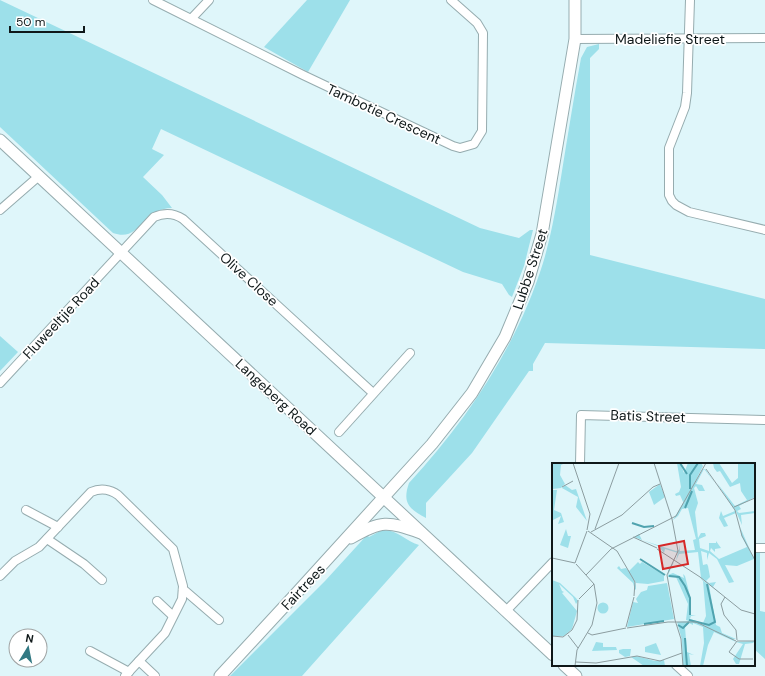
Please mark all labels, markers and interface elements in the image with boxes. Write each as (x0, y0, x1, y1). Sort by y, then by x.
scale bar (10, 8, 84, 34)
text: 50 m (16, 14, 45, 30)
street label: Madeliefie Street (615, 30, 725, 48)
street label: Tambotie Crescent (324, 80, 444, 148)
street label: Lubbe Street (508, 226, 552, 312)
street label: Olive Close (216, 248, 282, 310)
street label: Fluweeltjie Road (19, 274, 103, 362)
street label: Langeberg Road (232, 355, 320, 439)
street label: Batis Street (610, 406, 686, 426)
inset map (552, 463, 755, 666)
street label: Fairtrees (277, 560, 329, 614)
north arrow (8, 628, 48, 668)
text: N (25, 631, 35, 646)

